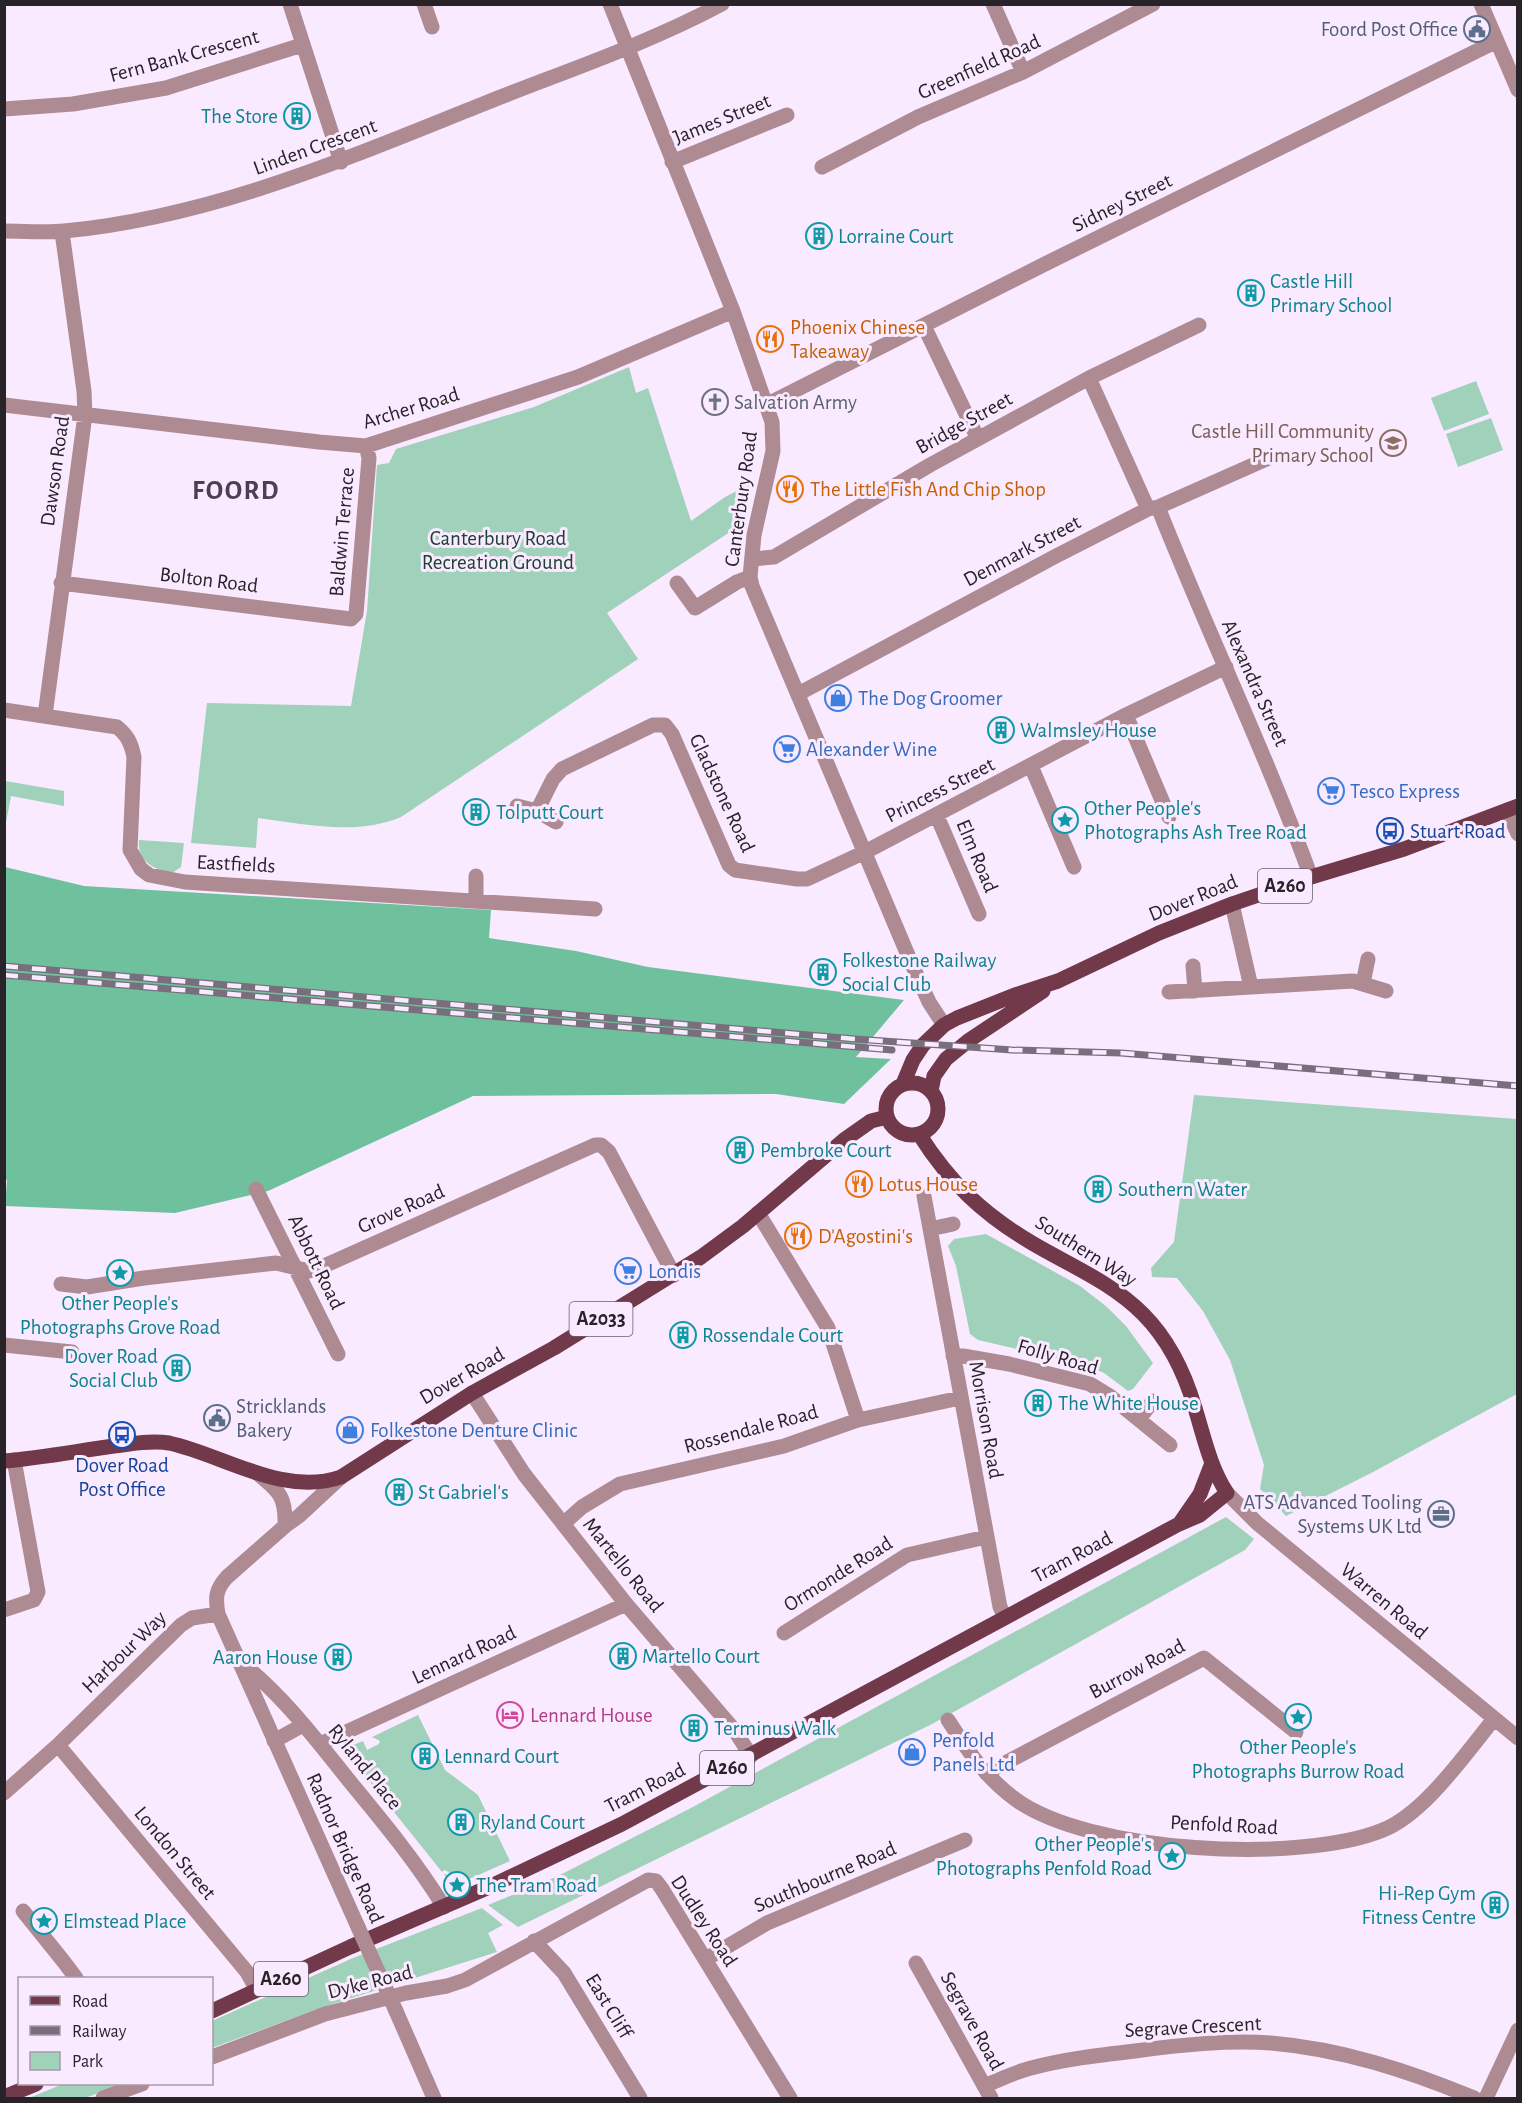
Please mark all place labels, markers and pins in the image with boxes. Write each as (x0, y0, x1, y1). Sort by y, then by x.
public building icon: Foord Post Office (1462, 14, 1492, 44)
place label: Foord Post Office (1321, 19, 1458, 40)
building icon: The Store (282, 101, 312, 131)
place label: The Store (201, 106, 278, 127)
building icon: Lorraine Court (804, 221, 834, 251)
place label: Lorraine Court (838, 226, 954, 247)
place label: Castle Hill Primary School (1270, 271, 1393, 316)
building icon: Castle Hill Primary School (1236, 278, 1266, 308)
place label: Phoenix Chinese Takeaway (790, 317, 925, 362)
restaurant icon: Phoenix Chinese Takeaway (755, 324, 785, 354)
church icon: Salvation Army (700, 387, 730, 417)
place label: Salvation Army (734, 392, 857, 413)
place label: Castle Hill Community Primary School (1191, 421, 1374, 466)
school or university icon: Castle Hill Community Primary School (1378, 428, 1408, 458)
restaurant icon: The Little Fish And Chip Shop (775, 474, 805, 504)
place label: The Little Fish And Chip Shop (810, 479, 1046, 500)
shop icon: The Dog Groomer (823, 683, 853, 713)
place label: The Dog Groomer (858, 688, 1003, 709)
building icon: Walmsley House (986, 715, 1016, 745)
place label: Walmsley House (1020, 720, 1157, 741)
supermarket icon: Alexander Wine (772, 734, 802, 764)
place label: Alexander Wine (806, 739, 937, 760)
supermarket icon: Tesco Express (1316, 776, 1346, 806)
place label: Tesco Express (1350, 781, 1460, 802)
building icon: Tolputt Court (461, 797, 491, 827)
place label: Other People's Photographs Ash Tree Road (1084, 798, 1307, 843)
place label: Tolputt Court (496, 802, 604, 823)
place icon: Other People's Photographs Ash Tree Road (1050, 805, 1080, 835)
bus stop icon: Stuart Road (1375, 816, 1405, 846)
place label: Stuart Road (1410, 821, 1506, 842)
place label: Folkestone Railway Social Club (842, 950, 996, 995)
building icon: Folkestone Railway Social Club (808, 957, 838, 987)
building icon: Pembroke Court (725, 1135, 755, 1165)
place label: Pembroke Court (760, 1140, 892, 1161)
restaurant icon: Lotus House (844, 1169, 874, 1199)
place label: Lotus House (878, 1174, 978, 1195)
building icon: Southern Water (1083, 1174, 1113, 1204)
place label: Southern Water (1118, 1179, 1247, 1200)
restaurant icon: D'Agostini's (783, 1221, 813, 1251)
place label: D'Agostini's (818, 1226, 913, 1247)
supermarket icon: Londis (613, 1256, 643, 1286)
place icon: Other People's Photographs Grove Road (105, 1258, 135, 1288)
place label: Londis (648, 1261, 701, 1282)
place label: Other People's Photographs Grove Road (20, 1293, 220, 1338)
building icon: Rossendale Court (668, 1320, 698, 1350)
place label: Rossendale Court (702, 1325, 843, 1346)
place label: Dover Road Social Club (64, 1346, 158, 1391)
building icon: Dover Road Social Club (162, 1353, 192, 1383)
building icon: The White House (1023, 1388, 1053, 1418)
place label: The White House (1058, 1393, 1199, 1414)
place label: Stricklands Bakery (236, 1396, 326, 1441)
public building icon: Stricklands Bakery (202, 1403, 232, 1433)
shop icon: Folkestone Denture Clinic (335, 1415, 365, 1445)
bus stop icon: Dover Road Post Office (107, 1420, 137, 1450)
place label: Folkestone Denture Clinic (370, 1420, 577, 1441)
place label: Dover Road Post Office (75, 1455, 169, 1500)
building icon: St Gabriel's (384, 1477, 414, 1507)
place label: St Gabriel's (418, 1482, 509, 1503)
place label: ATS Advanced Tooling Systems UK Ltd (1243, 1492, 1423, 1537)
office icon: ATS Advanced Tooling Systems UK Ltd (1426, 1499, 1456, 1529)
building icon: Martello Court (608, 1641, 638, 1671)
building icon: Aaron House (323, 1642, 353, 1672)
place label: Martello Court (642, 1646, 760, 1667)
place label: Aaron House (213, 1647, 318, 1668)
hotel icon: Lennard House (495, 1700, 525, 1730)
place icon: Other People's Photographs Burrow Road (1283, 1702, 1313, 1732)
place label: Lennard House (530, 1705, 653, 1726)
building icon: Terminus Walk (679, 1713, 709, 1743)
place label: Terminus Walk (714, 1718, 837, 1739)
place label: Penfold Panels Ltd (932, 1730, 1015, 1775)
shop icon: Penfold Panels Ltd (897, 1737, 927, 1767)
place label: Other People's Photographs Burrow Road (1192, 1737, 1405, 1782)
building icon: Lennard Court (410, 1741, 440, 1771)
place label: Lennard Court (444, 1746, 559, 1767)
building icon: Ryland Court (446, 1807, 476, 1837)
place label: Ryland Court (480, 1812, 585, 1833)
place label: Other People's Photographs Penfold Road (936, 1834, 1152, 1879)
place icon: Other People's Photographs Penfold Road (1157, 1841, 1187, 1871)
place icon: The Tram Road (442, 1870, 472, 1900)
place label: The Tram Road (476, 1875, 597, 1896)
place label: Hi-Rep Gym Fitness Centre (1361, 1883, 1476, 1928)
building icon: Hi-Rep Gym Fitness Centre (1480, 1890, 1510, 1920)
place icon: Elmstead Place (29, 1906, 59, 1936)
place label: Elmstead Place (63, 1911, 187, 1932)

